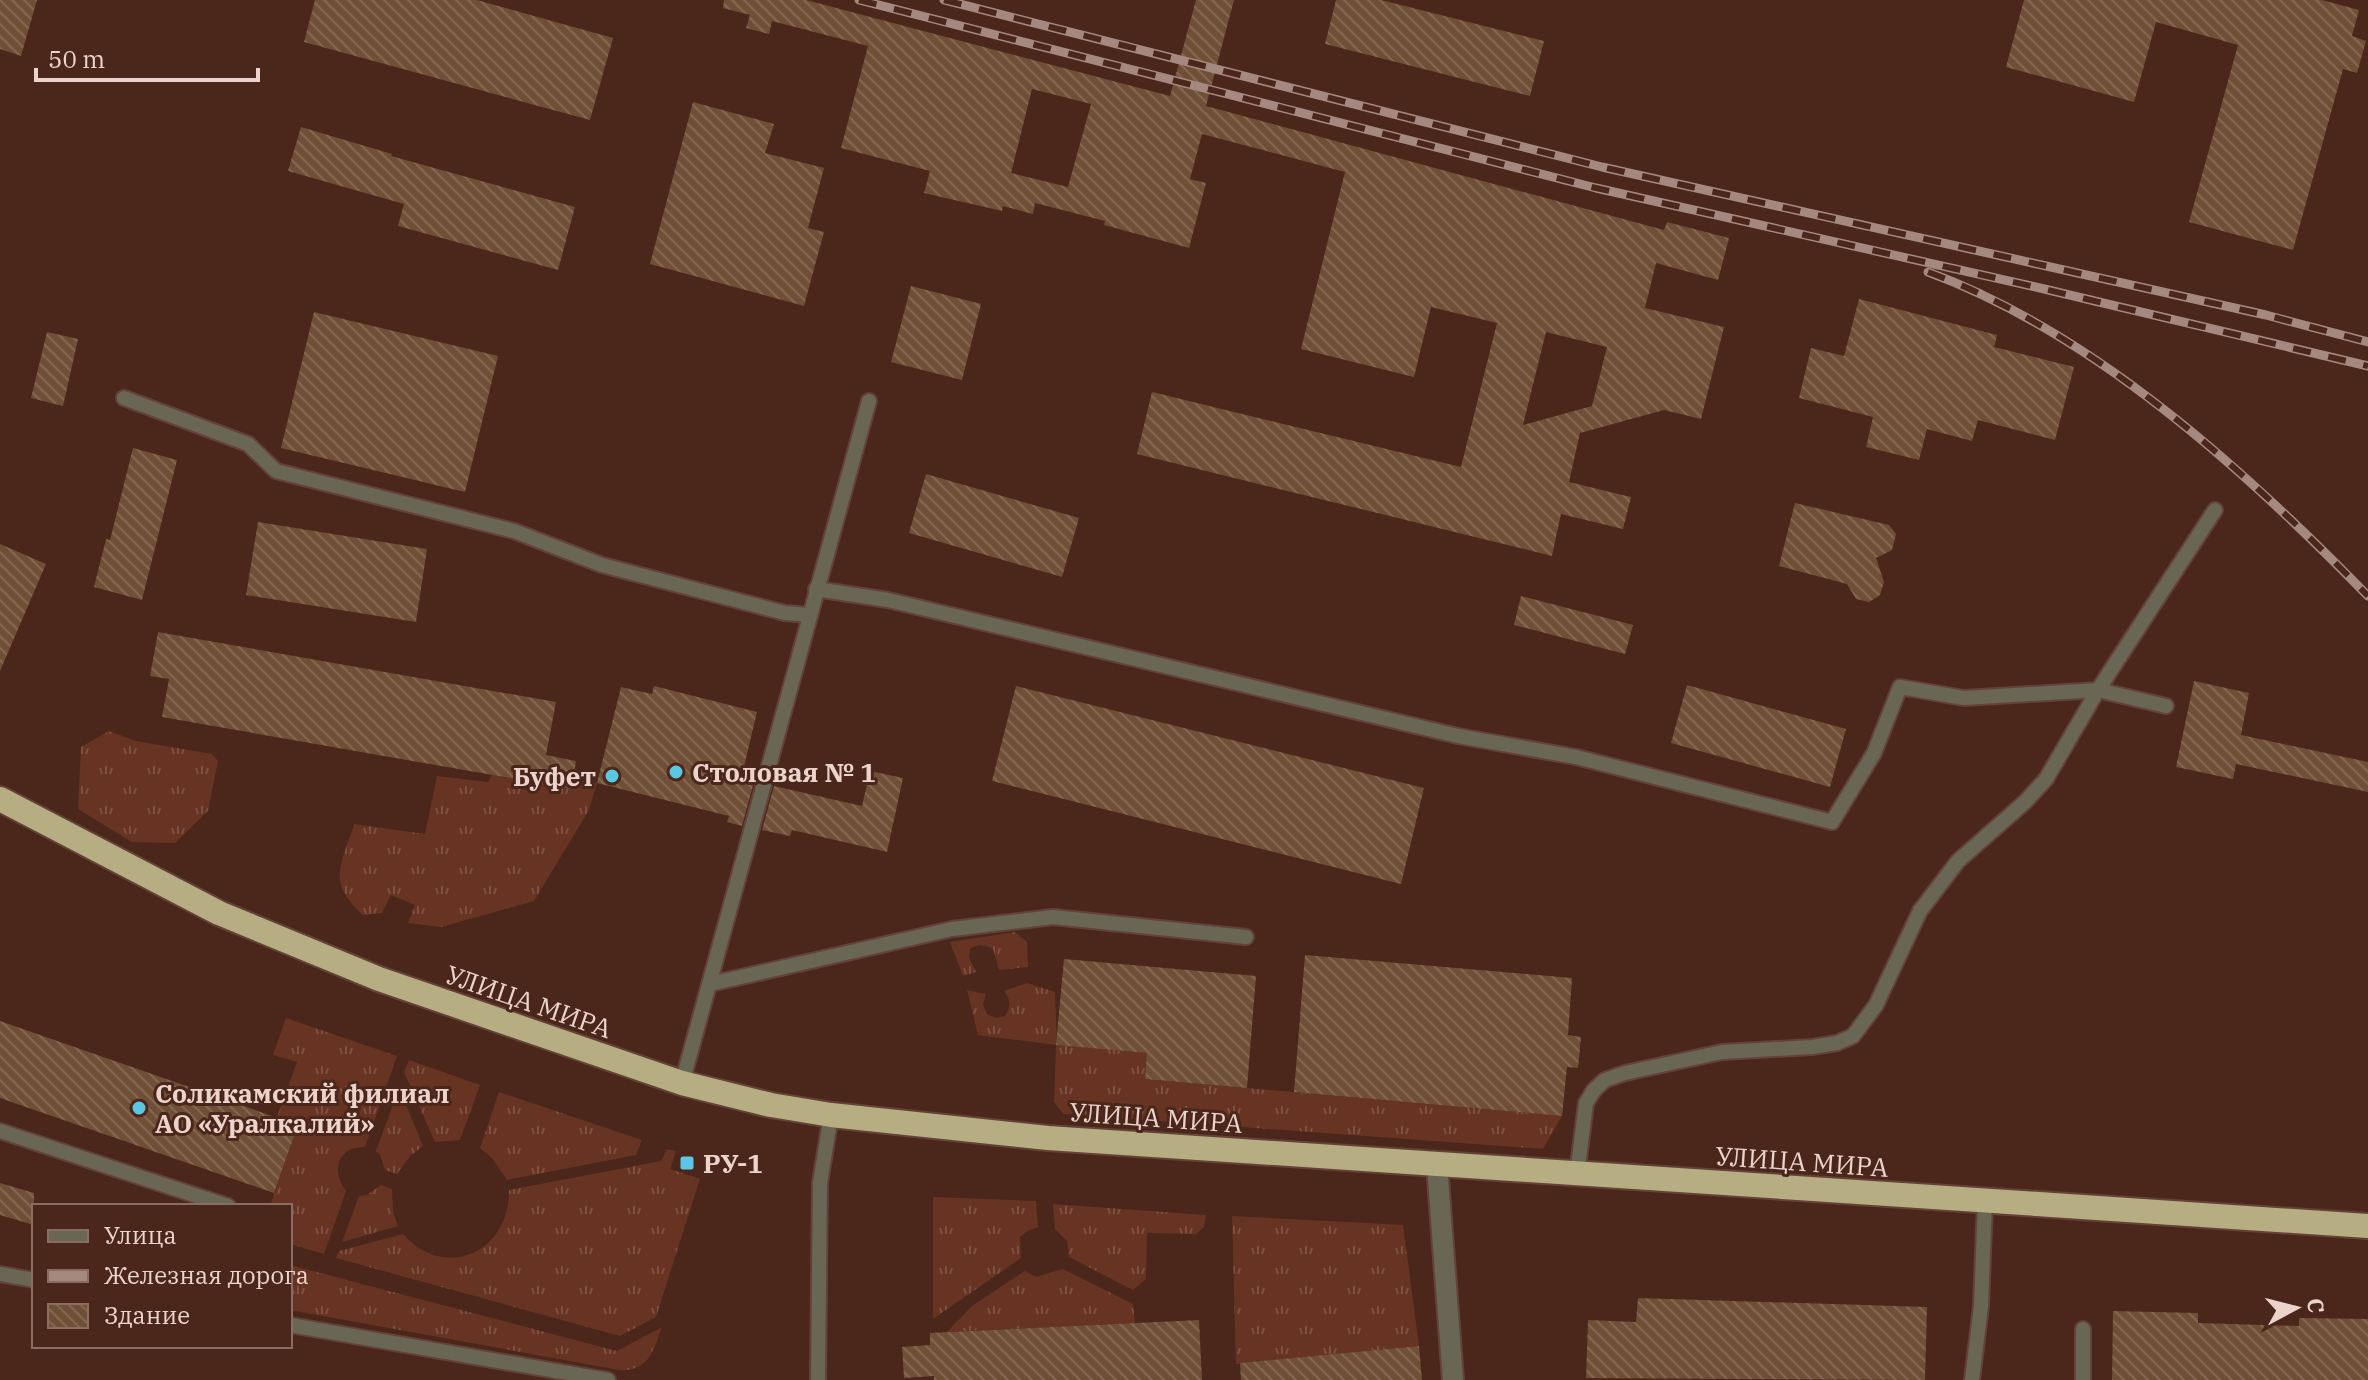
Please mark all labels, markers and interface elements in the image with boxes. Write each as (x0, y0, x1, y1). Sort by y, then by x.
scale bar (36, 32, 258, 82)
text: 50 m (48, 43, 105, 75)
place label: Столовая № 1 (692, 755, 876, 789)
place label: Буфет (513, 759, 596, 793)
marker: Столовая № 1 (667, 763, 685, 781)
marker: Буфет (603, 767, 621, 785)
street label: УЛИЦА МИРА (442, 957, 617, 1045)
place label: Соликамский филиал АО «Уралкалий» (155, 1076, 449, 1140)
street label: УЛИЦА МИРА (1068, 1094, 1244, 1140)
marker: Соликамский филиал АО «Уралкалий» (130, 1099, 148, 1117)
street label: УЛИЦА МИРА (1714, 1138, 1890, 1184)
place label: РУ-1 (703, 1146, 763, 1180)
marker: РУ-1 (678, 1154, 696, 1172)
legend (32, 1204, 292, 1348)
text: Улица (104, 1219, 177, 1251)
text: Железная дорога (104, 1259, 309, 1291)
north arrow (2256, 1268, 2336, 1348)
text: С (2301, 1296, 2332, 1315)
text: Здание (104, 1299, 190, 1331)

